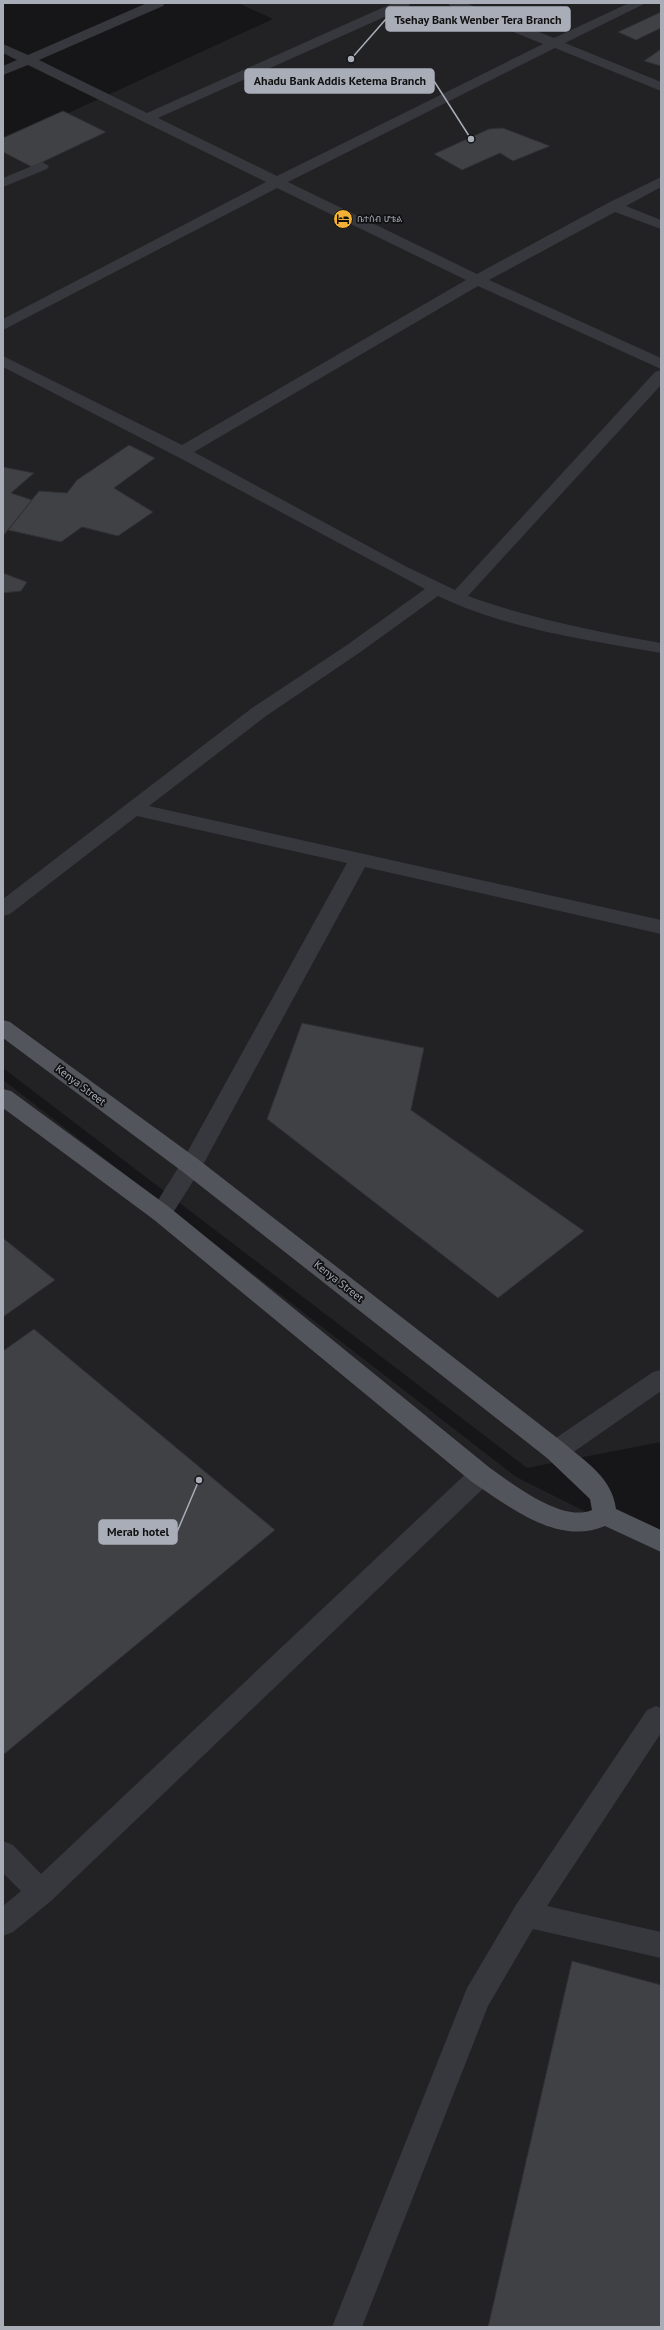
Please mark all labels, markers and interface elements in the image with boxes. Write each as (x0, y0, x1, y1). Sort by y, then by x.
callout: Tsehay Bank Wenber Tera Branch (386, 7, 570, 31)
text: Tsehay Bank Wenber Tera Branch (394, 12, 562, 27)
callout: Ahadu Bank Addis Ketema Branch (245, 69, 434, 93)
text: Ahadu Bank Addis Ketema Branch (254, 73, 426, 88)
hotel icon: ቤተሰብ ሆቴል (332, 208, 354, 230)
place label: ቤተሰብ ሆቴል (357, 213, 402, 224)
street label: Kenya Street (53, 1062, 109, 1109)
street label: Kenya Street (311, 1257, 367, 1305)
callout: Merab hotel (99, 1520, 177, 1544)
text: Merab hotel (107, 1524, 169, 1539)

